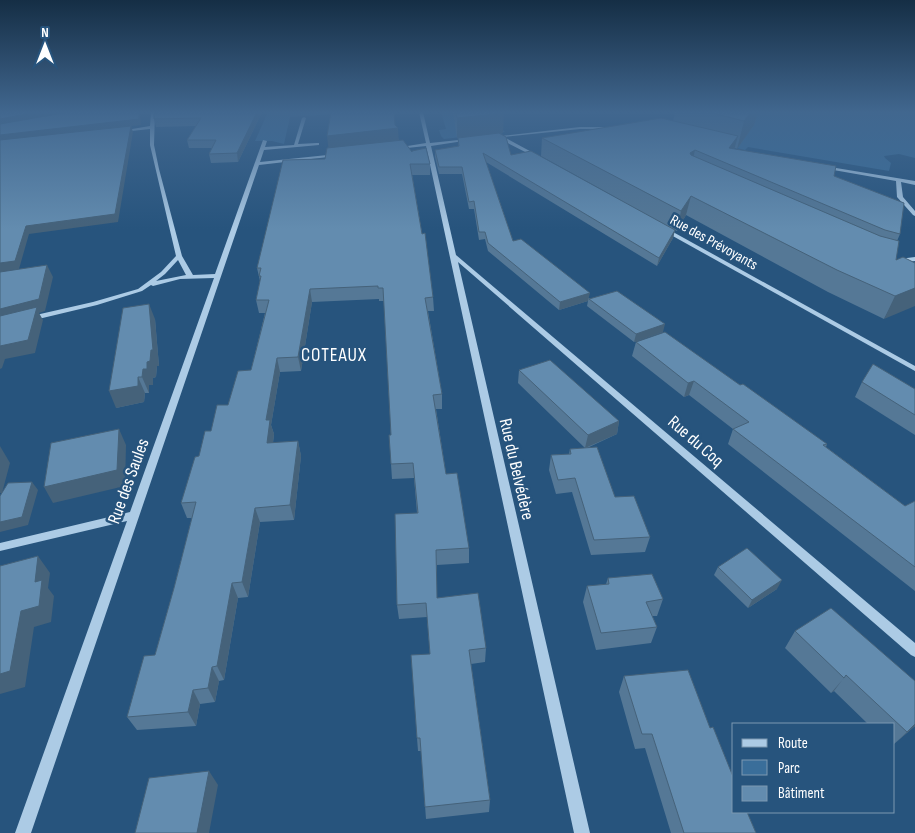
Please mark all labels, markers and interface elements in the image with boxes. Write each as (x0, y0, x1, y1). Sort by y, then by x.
north arrow (20, 20, 70, 70)
text: N (41, 24, 49, 41)
street label: Rue des Prévoyants (667, 210, 761, 274)
district label: COTEAUX (301, 344, 367, 367)
street label: Rue du Coq (663, 411, 728, 471)
street label: Rue du Belvédère (495, 416, 538, 522)
street label: Rue des Saules (103, 436, 154, 527)
legend (732, 723, 895, 813)
text: Route (778, 734, 808, 753)
text: Parc (778, 759, 800, 778)
text: Bâtiment (778, 784, 825, 803)

